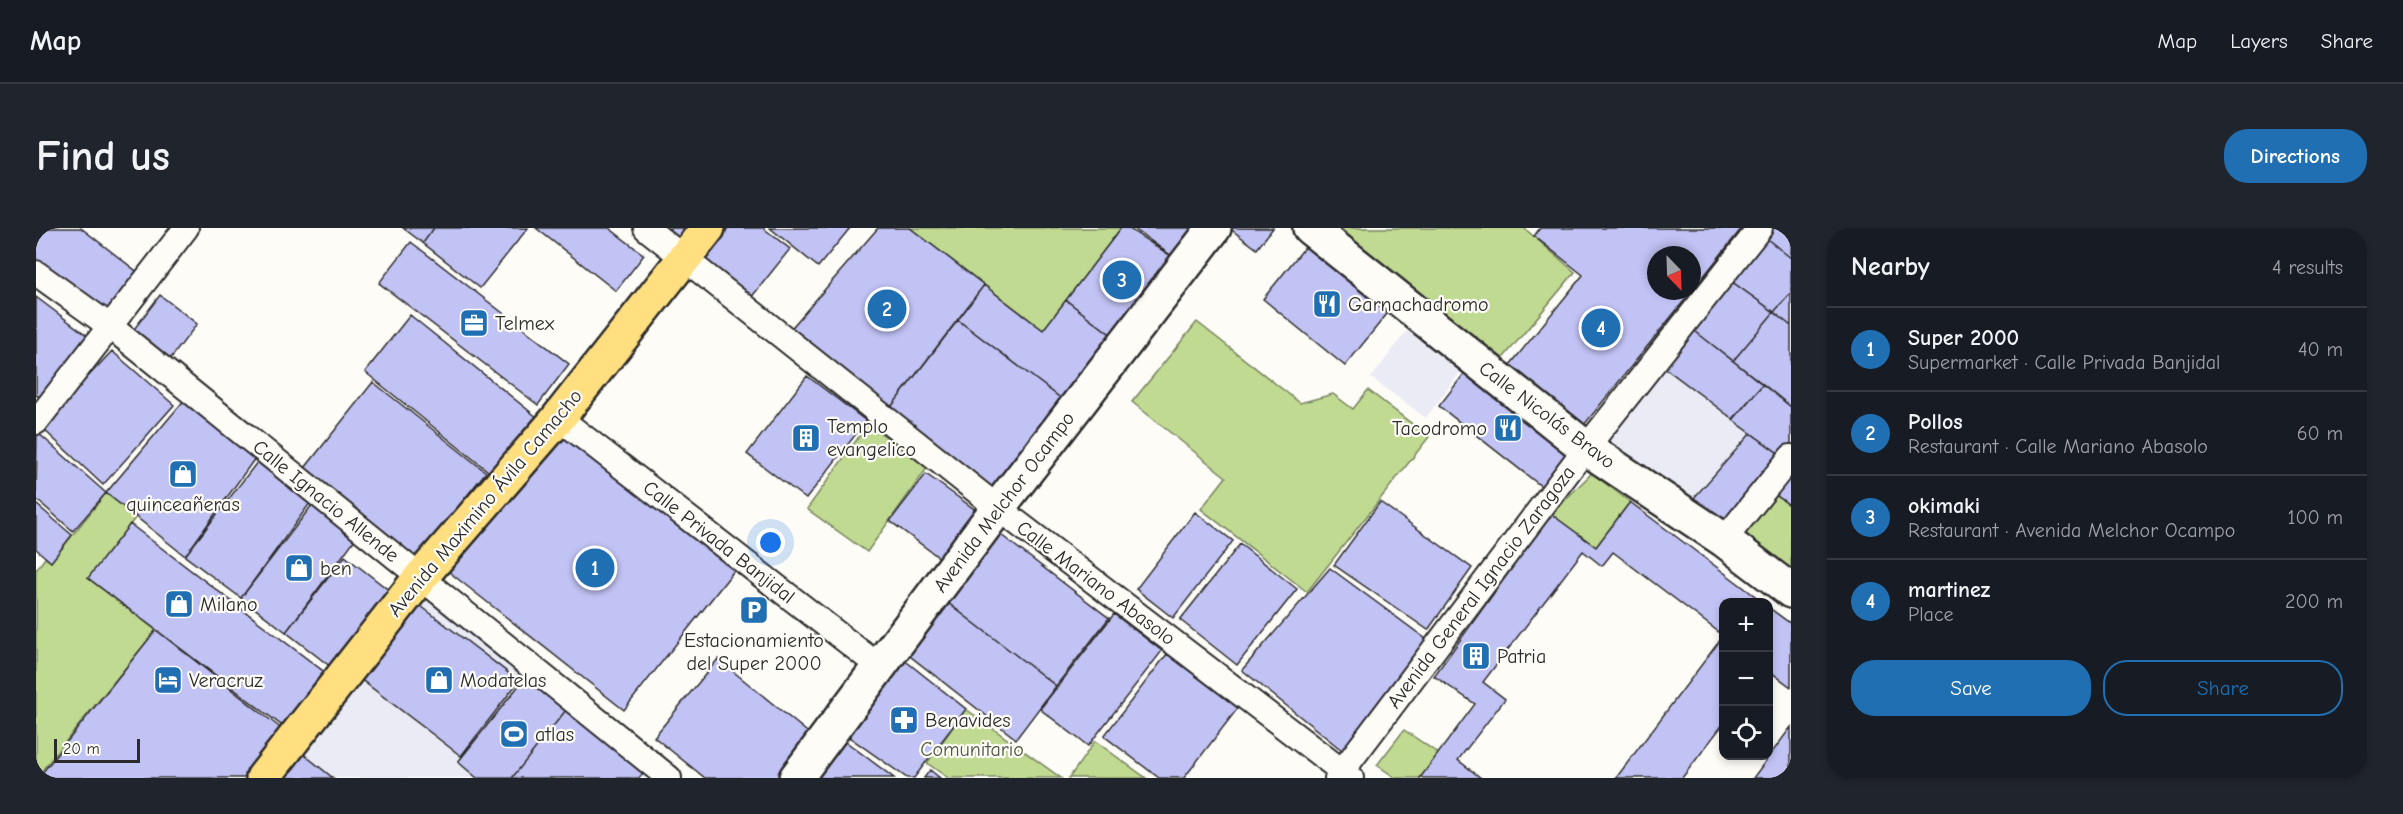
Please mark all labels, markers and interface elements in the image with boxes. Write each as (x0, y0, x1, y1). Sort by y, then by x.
text: Map (30, 25, 81, 57)
text: Map (2158, 29, 2197, 53)
text: Layers (2230, 29, 2288, 53)
text: Share (2321, 29, 2373, 53)
button: Directions (2224, 129, 2367, 183)
text: Find us (36, 132, 170, 181)
north arrow (1647, 246, 1701, 300)
text: Nearby (1851, 252, 1930, 282)
text: 4 results (2272, 256, 2343, 279)
pin: 3 (1102, 257, 1142, 302)
pin: 2 (868, 286, 906, 332)
restaurant icon: Garnachadromo (1311, 288, 1343, 320)
place label: Garnachadromo (1348, 293, 1489, 316)
pin: 4 (1582, 306, 1620, 350)
office icon: Telmex (458, 307, 490, 339)
place label: Telmex (495, 312, 555, 335)
text: Super 2000 (1908, 325, 2019, 351)
text: 1 (1867, 338, 1874, 361)
text: 40 m (2298, 338, 2343, 361)
text: Supermarket · Calle Privada Banjidal (1908, 351, 2220, 374)
street label: Calle Nicolás Bravo (1474, 356, 1620, 474)
street label: Avenida Maximino Ávila Camacho (382, 384, 587, 621)
street label: Avenida Melchor Ocampo (929, 407, 1079, 597)
text: Pollos (1908, 409, 1963, 435)
restaurant icon: Tacodromo (1492, 412, 1524, 444)
place label: Templo evangelico (827, 415, 916, 461)
place label: Tacodromo (1392, 417, 1487, 440)
building icon: Templo evangelico (790, 422, 822, 454)
text: 2 (1866, 422, 1875, 445)
text: 60 m (2297, 422, 2343, 445)
street label: Calle Ignacio Allende (248, 435, 404, 567)
text: Restaurant · Calle Mariano Abasolo (1908, 435, 2208, 458)
shop icon: quinceañeras (167, 458, 199, 490)
street label: Avenida General Ignacio Zaragoza (1382, 461, 1580, 713)
street label: Calle Privada Banjidal (639, 476, 799, 608)
place label: quinceañeras (126, 493, 240, 516)
text: okimaki (1908, 493, 1980, 519)
text: 3 (1866, 506, 1875, 529)
text: 100 m (2288, 506, 2343, 529)
street label: Calle Mariano Abasolo (1012, 516, 1180, 650)
text: Restaurant · Avenida Melchor Ocampo (1908, 519, 2235, 542)
your location (756, 528, 785, 557)
pin: 1 (576, 546, 614, 590)
shop icon: ben (283, 552, 315, 584)
place label: ben (320, 557, 352, 580)
text: martinez (1908, 577, 1990, 603)
shop icon: Milano (163, 588, 195, 620)
text: 4 (1866, 590, 1875, 613)
text: 200 m (2285, 590, 2343, 613)
place label: Milano (200, 593, 258, 616)
parking icon: Estacionamiento del Super 2000 (738, 594, 770, 626)
map controls (1719, 598, 1773, 760)
button: + (1719, 598, 1773, 652)
text: Place (1908, 603, 1954, 626)
place label: Estacionamiento del Super 2000 (684, 629, 824, 675)
building icon: Patria (1460, 640, 1492, 672)
place label: Patria (1497, 645, 1546, 668)
button: − (1719, 652, 1773, 706)
button: Save (1851, 660, 2091, 716)
button: Share (2103, 660, 2343, 716)
hotel icon: Veracruz (152, 664, 184, 696)
shop icon: Modatelas (423, 664, 455, 696)
place label: Veracruz (189, 669, 263, 692)
place label: Modatelas (460, 669, 546, 692)
pharmacy icon: Benavides (888, 704, 920, 736)
button: locate (1719, 706, 1773, 760)
place label: Benavides (925, 709, 1011, 732)
sports icon: atlas (498, 718, 530, 750)
place label: atlas (535, 723, 574, 746)
scale bar (54, 736, 140, 764)
park label: Comunitario (920, 738, 1024, 761)
text: 20 m (63, 740, 100, 758)

